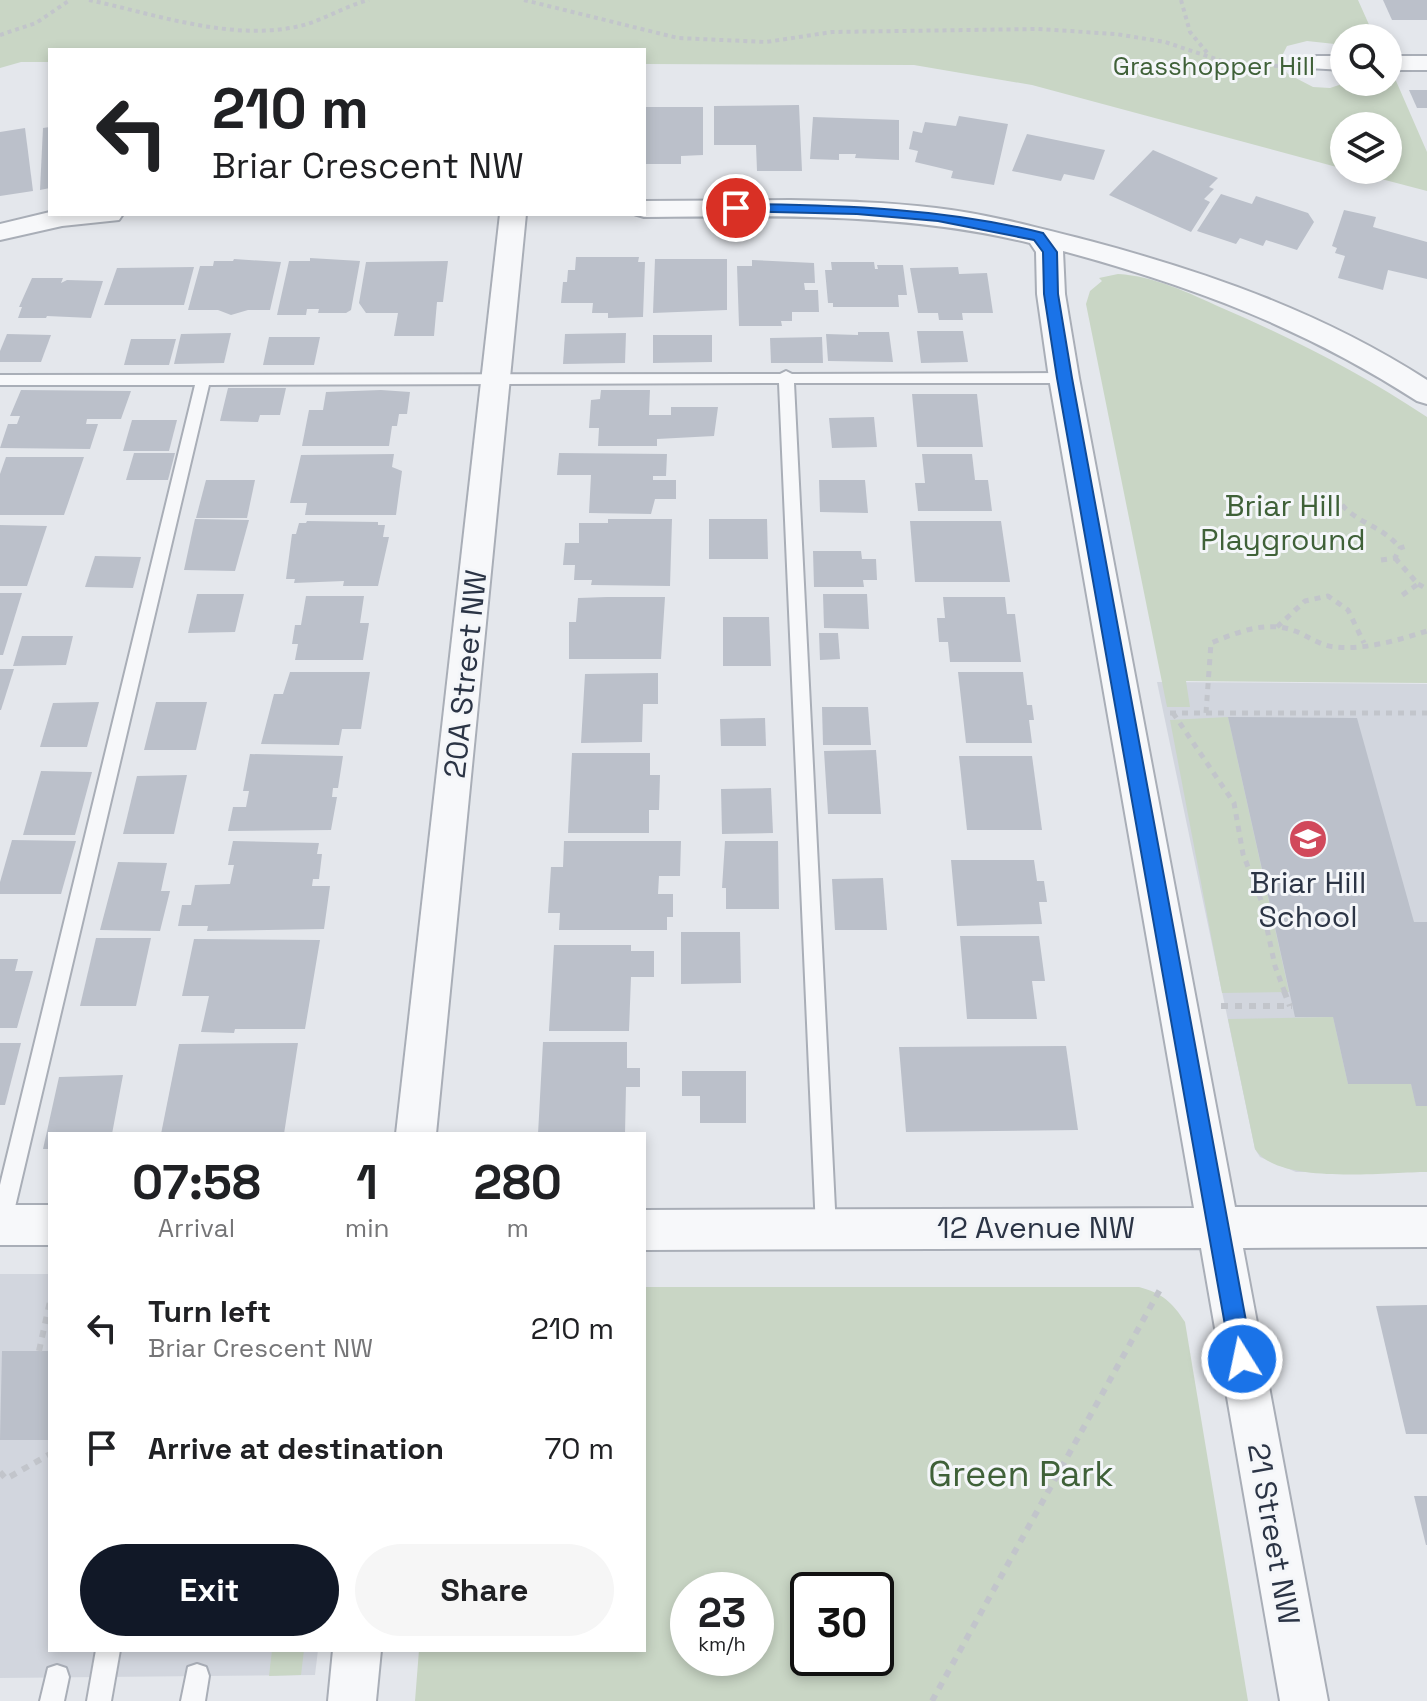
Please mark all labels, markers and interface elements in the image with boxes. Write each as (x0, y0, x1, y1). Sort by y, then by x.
map controls (1330, 24, 1402, 184)
button: search (1330, 24, 1402, 96)
park label: Grasshopper Hill (1113, 49, 1315, 83)
text: 210 m (212, 73, 369, 144)
icon: left (80, 80, 184, 184)
button: layers (1330, 112, 1402, 184)
text: Briar Crescent NW (212, 143, 524, 189)
pin (702, 174, 770, 242)
icon: arrive (714, 186, 758, 230)
park label: Briar Hill Playground (1200, 486, 1366, 559)
street label: 20A Street NW (435, 568, 495, 780)
school or university icon: Briar Hill School (1287, 818, 1329, 860)
place label: Briar Hill School (1250, 863, 1366, 936)
text: 07:58 (132, 1152, 261, 1213)
text: 1 (356, 1152, 378, 1213)
text: 280 (474, 1152, 562, 1213)
street label: 12 Avenue NW (937, 1208, 1135, 1247)
text: Arrival (158, 1211, 235, 1245)
text: min (345, 1211, 389, 1245)
text: m (507, 1211, 529, 1245)
text: Turn left (148, 1292, 271, 1331)
icon: left (80, 1306, 124, 1350)
text: 210 m (531, 1309, 614, 1348)
position arrow (1200, 1317, 1284, 1401)
text: Briar Crescent NW (148, 1331, 373, 1365)
icon: arrive (80, 1426, 124, 1470)
text: Arrive at destination (148, 1429, 444, 1468)
text: 70 m (545, 1429, 614, 1468)
street label: 21 Street NW (1239, 1440, 1309, 1628)
park label: Green Park (928, 1451, 1114, 1497)
button: Exit (80, 1544, 339, 1636)
button: Share (355, 1544, 614, 1636)
speed limit sign: 30 (790, 1572, 894, 1676)
text: 23 (698, 1588, 746, 1639)
text: km/h (698, 1631, 746, 1657)

